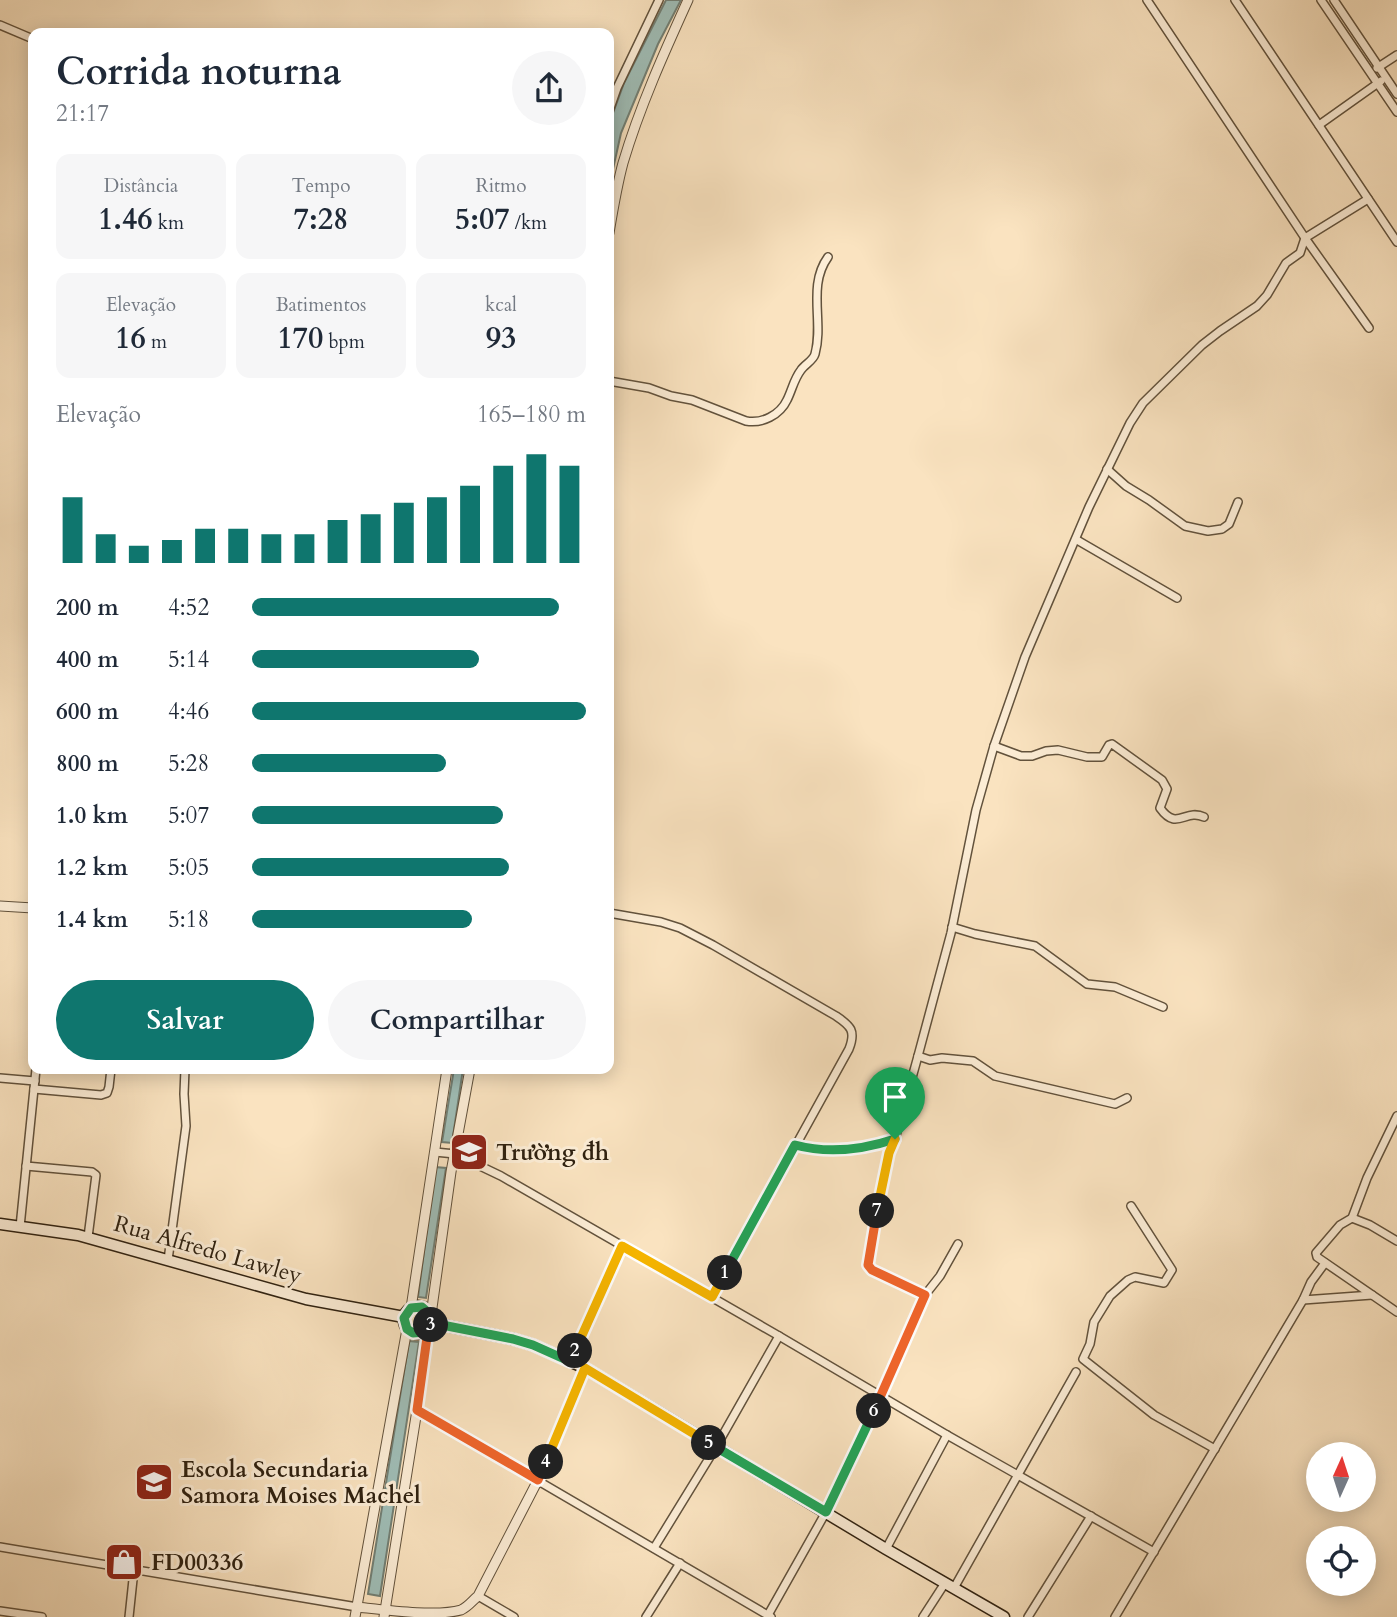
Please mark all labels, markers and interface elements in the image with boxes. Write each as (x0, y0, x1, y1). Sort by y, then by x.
text: Corrida noturna (56, 46, 342, 98)
button: share (512, 51, 586, 125)
text: 21:17 (56, 98, 109, 129)
text: Distância (104, 173, 178, 199)
text: Tempo (291, 173, 351, 199)
text: Ritmo (476, 173, 526, 199)
text: 1.46 (98, 199, 153, 240)
text: 7:28 (294, 199, 348, 240)
text: 5:07 (455, 199, 510, 240)
text: km (153, 210, 184, 236)
text: /km (510, 210, 547, 236)
text: Elevação (106, 292, 176, 318)
text: Batimentos (276, 292, 366, 318)
text: kcal (485, 292, 517, 318)
text: 16 (115, 318, 146, 359)
text: 170 (277, 318, 323, 359)
text: 93 (486, 318, 516, 359)
text: m (146, 329, 167, 355)
text: bpm (323, 329, 365, 355)
text: Elevação (56, 399, 141, 430)
text: 165–180 m (477, 399, 586, 430)
text: 200 m (56, 592, 119, 623)
text: 4:52 (168, 592, 209, 623)
text: 400 m (56, 644, 119, 675)
text: 5:14 (168, 644, 209, 675)
text: 600 m (56, 696, 119, 727)
text: 4:46 (168, 696, 209, 727)
text: 800 m (56, 748, 119, 779)
text: 5:28 (168, 748, 209, 779)
text: 1.0 km (56, 800, 128, 831)
text: 5:07 (168, 800, 209, 831)
text: 1.2 km (56, 852, 128, 883)
text: 5:05 (168, 852, 209, 883)
text: 1.4 km (56, 904, 128, 935)
text: 5:18 (168, 904, 209, 935)
button: Salvar (56, 980, 314, 1060)
button: Compartilhar (328, 980, 586, 1060)
pin (865, 1067, 925, 1139)
icon: arrive (876, 1078, 914, 1116)
school or university icon: Trường đh (448, 1131, 490, 1173)
place label: Trường đh (496, 1137, 609, 1168)
pin: 7 (860, 1194, 894, 1228)
text: 7 (872, 1197, 881, 1223)
street label: Rua Alfredo Lawley (110, 1208, 306, 1291)
pin: 1 (708, 1256, 742, 1290)
text: 1 (720, 1259, 729, 1285)
pin: 3 (414, 1308, 448, 1342)
text: 3 (426, 1311, 435, 1337)
pin: 2 (558, 1334, 592, 1368)
text: 2 (570, 1337, 579, 1363)
pin: 6 (856, 1394, 892, 1428)
text: 6 (869, 1397, 878, 1423)
pin: 5 (692, 1426, 726, 1460)
text: 5 (704, 1429, 713, 1455)
north arrow (1306, 1442, 1376, 1512)
map controls (1306, 1442, 1376, 1596)
pin: 4 (528, 1444, 564, 1480)
text: 4 (541, 1448, 550, 1474)
place label: Escola Secundaria Samora Moises Machel (181, 1454, 421, 1511)
school or university icon: Escola Secundaria Samora Moises Machel (133, 1461, 175, 1503)
button: locate (1306, 1526, 1376, 1596)
shop icon: FD00336 (103, 1541, 145, 1583)
place label: FD00336 (151, 1547, 243, 1578)

